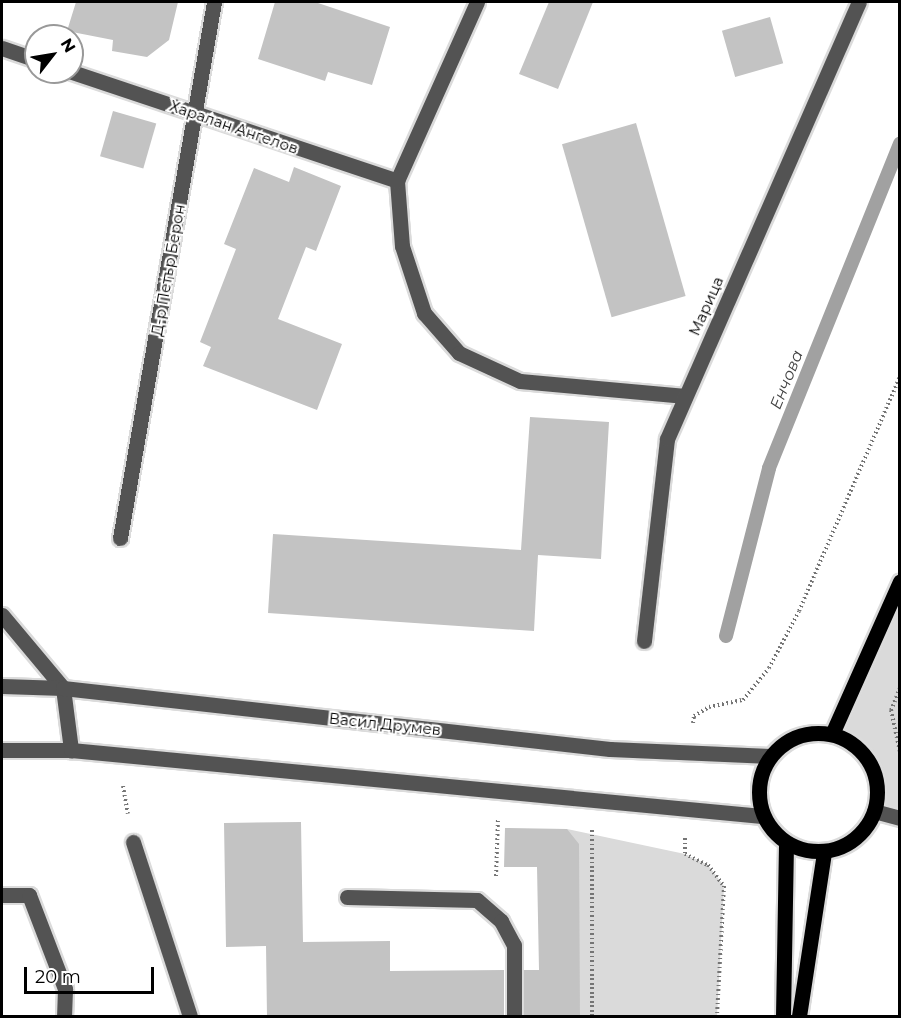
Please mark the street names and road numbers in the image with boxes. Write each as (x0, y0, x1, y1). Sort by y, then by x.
street label: Харалан Ангелов (167, 97, 301, 157)
street label: Д-р Петър Берон (148, 203, 188, 337)
street label: Марица (685, 274, 727, 338)
street label: Васил Друмев (328, 709, 442, 739)

